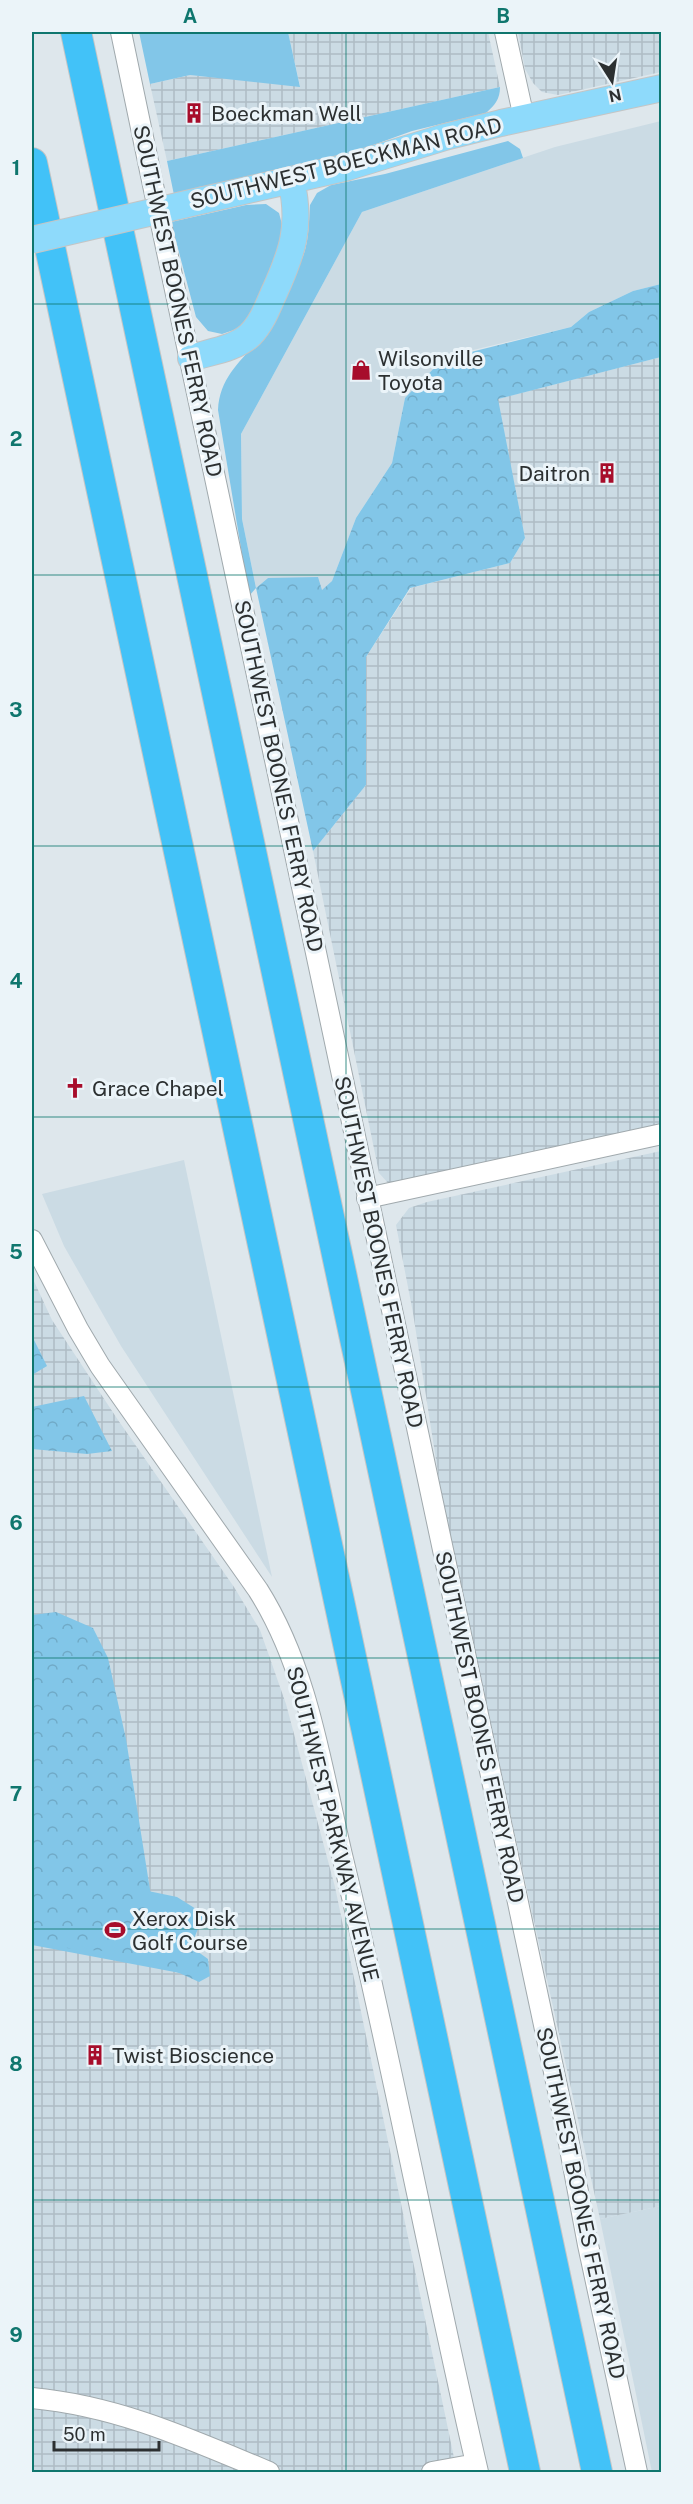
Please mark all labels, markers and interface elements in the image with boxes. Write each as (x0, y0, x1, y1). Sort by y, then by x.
text: A (183, 4, 197, 28)
text: B (496, 4, 510, 28)
north arrow (582, 51, 642, 111)
text: N (607, 85, 623, 106)
building icon: Boeckman Well (182, 101, 206, 125)
place label: Boeckman Well (211, 101, 362, 126)
street label: SOUTHWEST BOECKMAN ROAD (188, 112, 504, 214)
street label: SOUTHWEST BOONES FERRY ROAD (128, 123, 228, 479)
text: 1 (12, 156, 20, 180)
place label: Wilsonville Toyota (378, 346, 483, 395)
shop icon: Wilsonville Toyota (349, 358, 373, 382)
text: 2 (10, 427, 22, 451)
place label: Daitron (518, 461, 590, 486)
building icon: Daitron (595, 461, 619, 485)
street label: SOUTHWEST BOONES FERRY ROAD (229, 598, 329, 954)
text: 3 (9, 698, 23, 722)
text: 4 (9, 969, 23, 993)
street label: SOUTHWEST BOONES FERRY ROAD (329, 1074, 429, 1430)
church icon: Grace Chapel (63, 1076, 87, 1100)
place label: Grace Chapel (92, 1076, 224, 1101)
text: 5 (9, 1240, 23, 1264)
text: 6 (9, 1511, 23, 1535)
street label: SOUTHWEST BOONES FERRY ROAD (430, 1549, 530, 1905)
street label: SOUTHWEST PARKWAY AVENUE (282, 1664, 384, 1984)
text: 7 (10, 1782, 22, 1806)
place label: Xerox Disk Golf Course (132, 1906, 248, 1955)
sports icon: Xerox Disk Golf Course (103, 1918, 127, 1942)
street label: SOUTHWEST BOONES FERRY ROAD (531, 2025, 631, 2381)
building icon: Twist Bioscience (83, 2043, 107, 2067)
place label: Twist Bioscience (112, 2043, 274, 2068)
text: 8 (9, 2052, 23, 2076)
text: 9 (9, 2323, 23, 2347)
scale bar (54, 2414, 159, 2452)
text: 50 m (63, 2424, 106, 2445)

